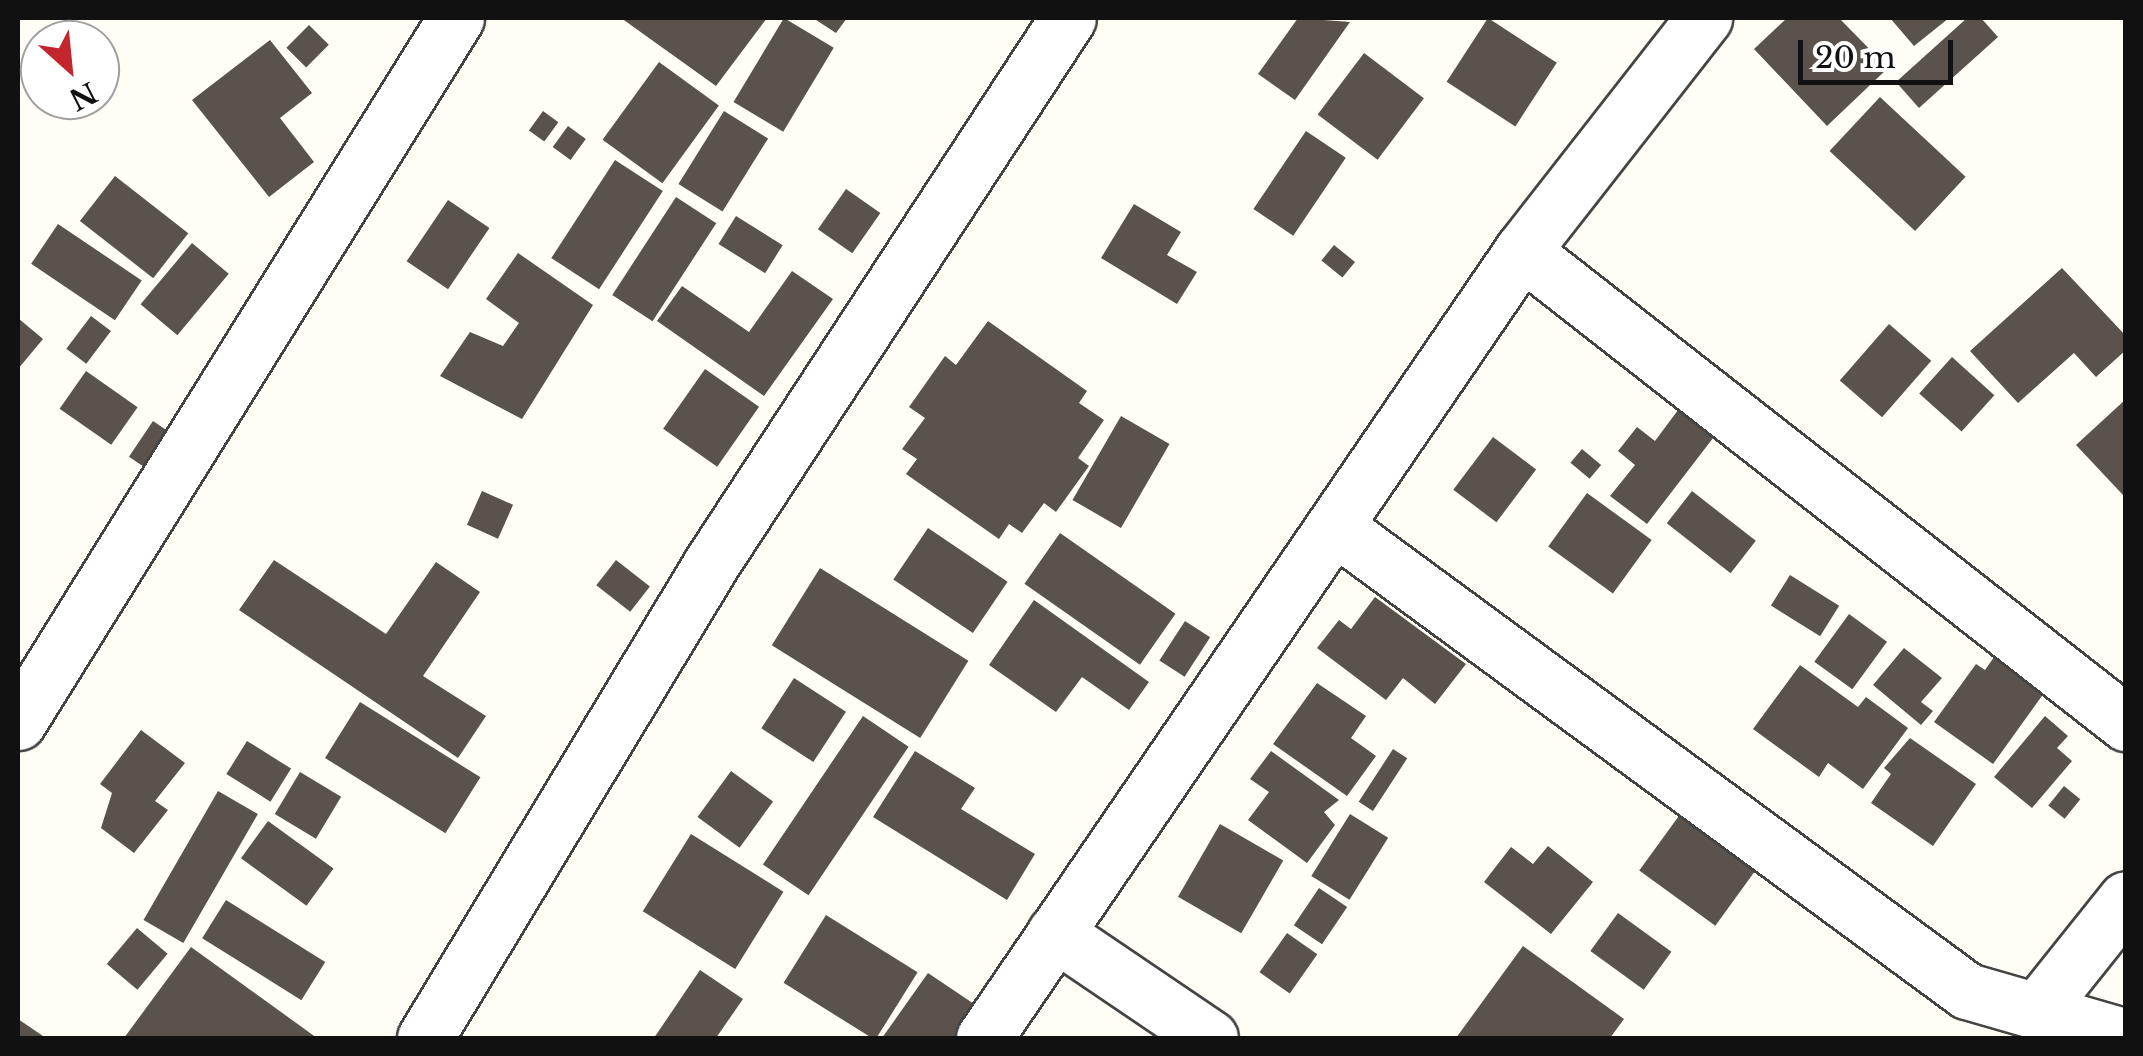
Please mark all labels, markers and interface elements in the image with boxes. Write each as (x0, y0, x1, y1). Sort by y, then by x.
north arrow (20, 20, 120, 120)
scale bar (1803, 20, 1958, 82)
text: 20 m (1815, 39, 1896, 76)
text: N (63, 74, 103, 117)

